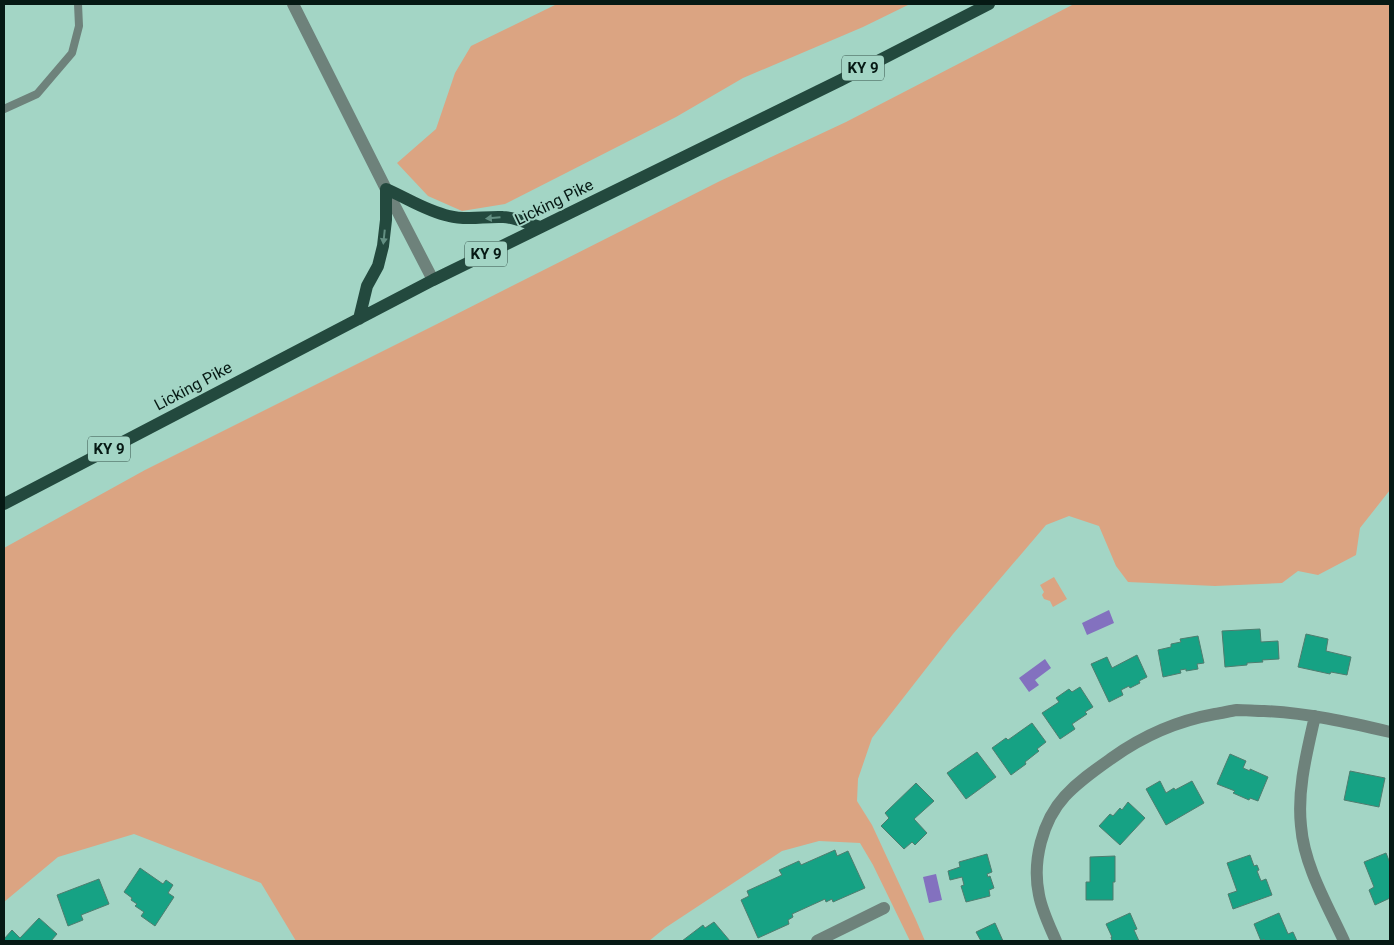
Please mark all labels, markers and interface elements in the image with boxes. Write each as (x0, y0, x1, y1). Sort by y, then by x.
road number: KY 9 (842, 56, 884, 80)
street label: Licking Pike (512, 175, 596, 229)
one-way arrow (484, 214, 500, 222)
one-way arrow (380, 230, 388, 246)
road number: KY 9 (465, 242, 507, 266)
street label: Licking Pike (151, 358, 235, 414)
road number: KY 9 (88, 436, 130, 462)

